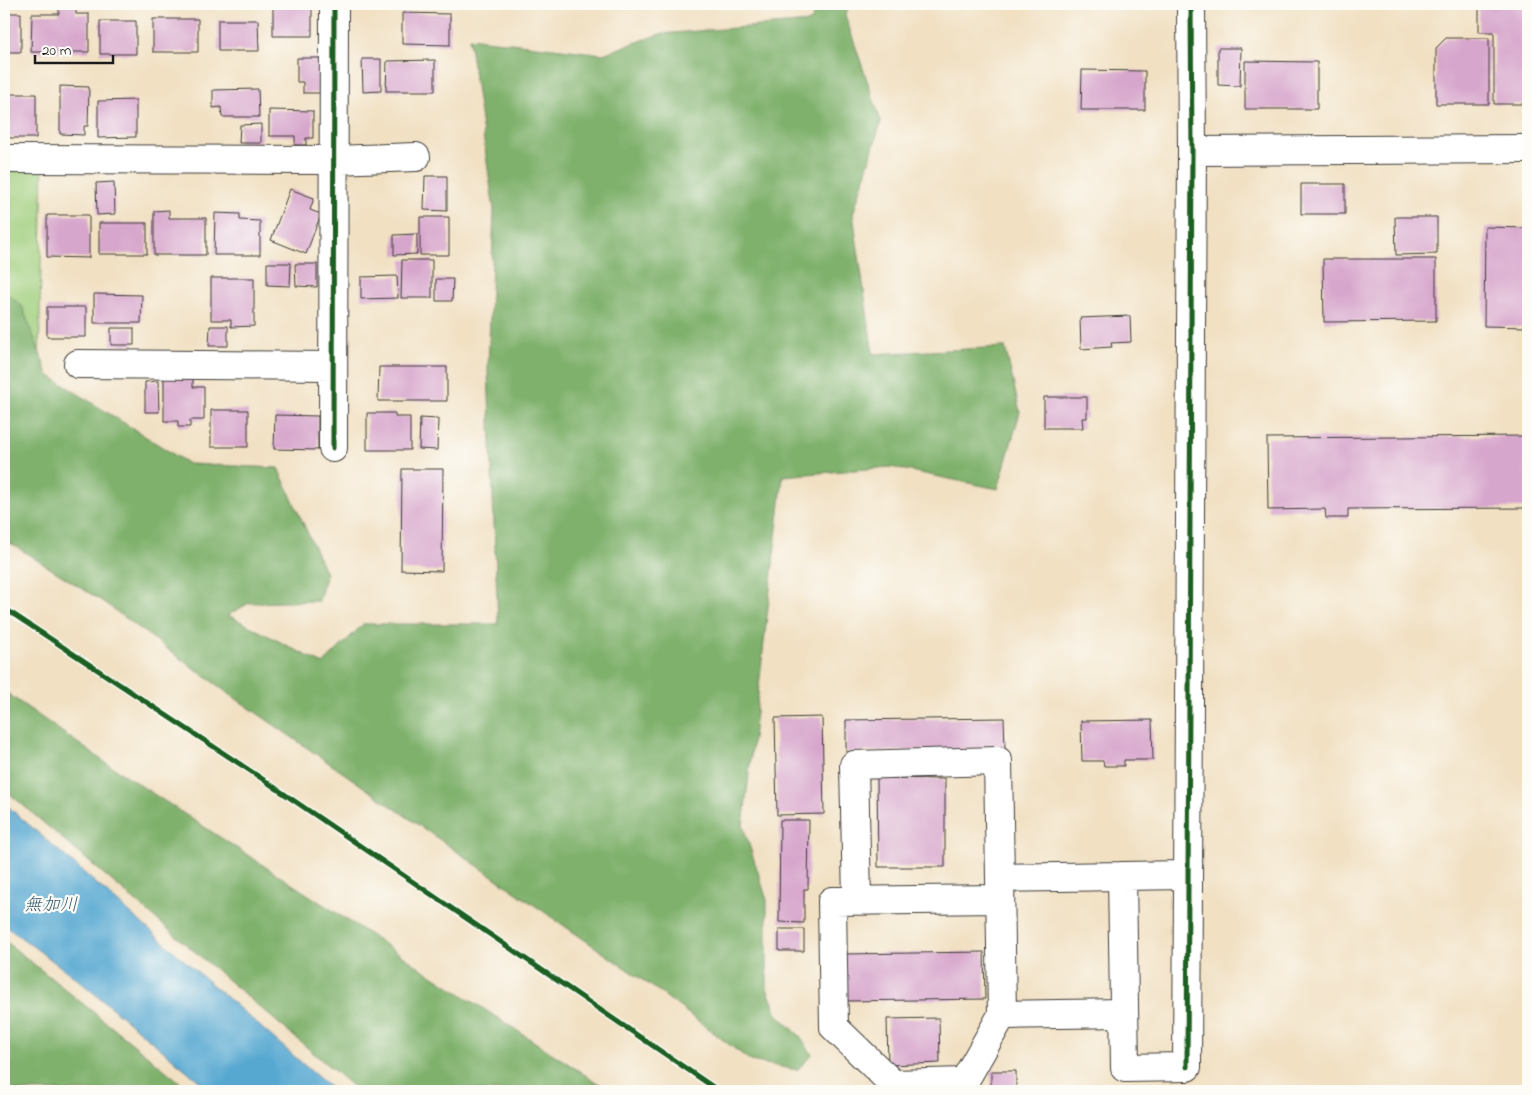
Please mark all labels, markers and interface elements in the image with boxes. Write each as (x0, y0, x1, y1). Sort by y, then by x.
scale bar (35, 32, 112, 64)
text: 20 m (42, 40, 72, 62)
water label: 無加川 (24, 893, 78, 919)

